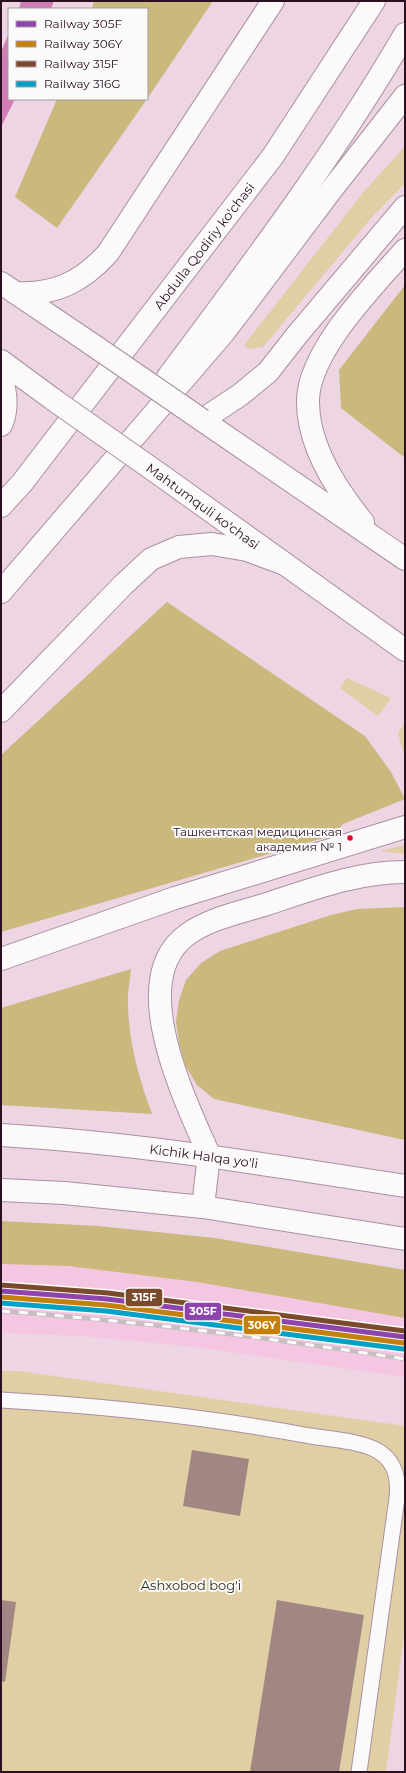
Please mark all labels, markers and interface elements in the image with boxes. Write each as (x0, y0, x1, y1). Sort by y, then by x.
legend (8, 8, 148, 100)
text: Railway 305F (44, 16, 122, 31)
text: Railway 306Y (44, 36, 123, 51)
text: Railway 315F (44, 56, 119, 71)
text: Railway 316G (44, 76, 121, 91)
street label: Abdulla Qodiriy ko'chasi (150, 179, 258, 313)
street label: Mahtumquli ko'chasi (143, 460, 263, 552)
place label: Ташкентская медицинская академия № 1 (173, 824, 342, 854)
marker: Ташкентская медицинская академия № 1 (345, 833, 355, 843)
street label: Kichik Halqa yo'li (149, 1141, 259, 1171)
line badge: 315F (125, 1288, 163, 1307)
text: 315F (131, 1290, 156, 1304)
line badge: 305F (184, 1302, 222, 1321)
text: 305F (188, 1304, 217, 1318)
line badge: 306Y (243, 1315, 281, 1335)
text: 306Y (247, 1318, 277, 1332)
park label: Ashxobod bog'i (141, 1577, 241, 1593)

